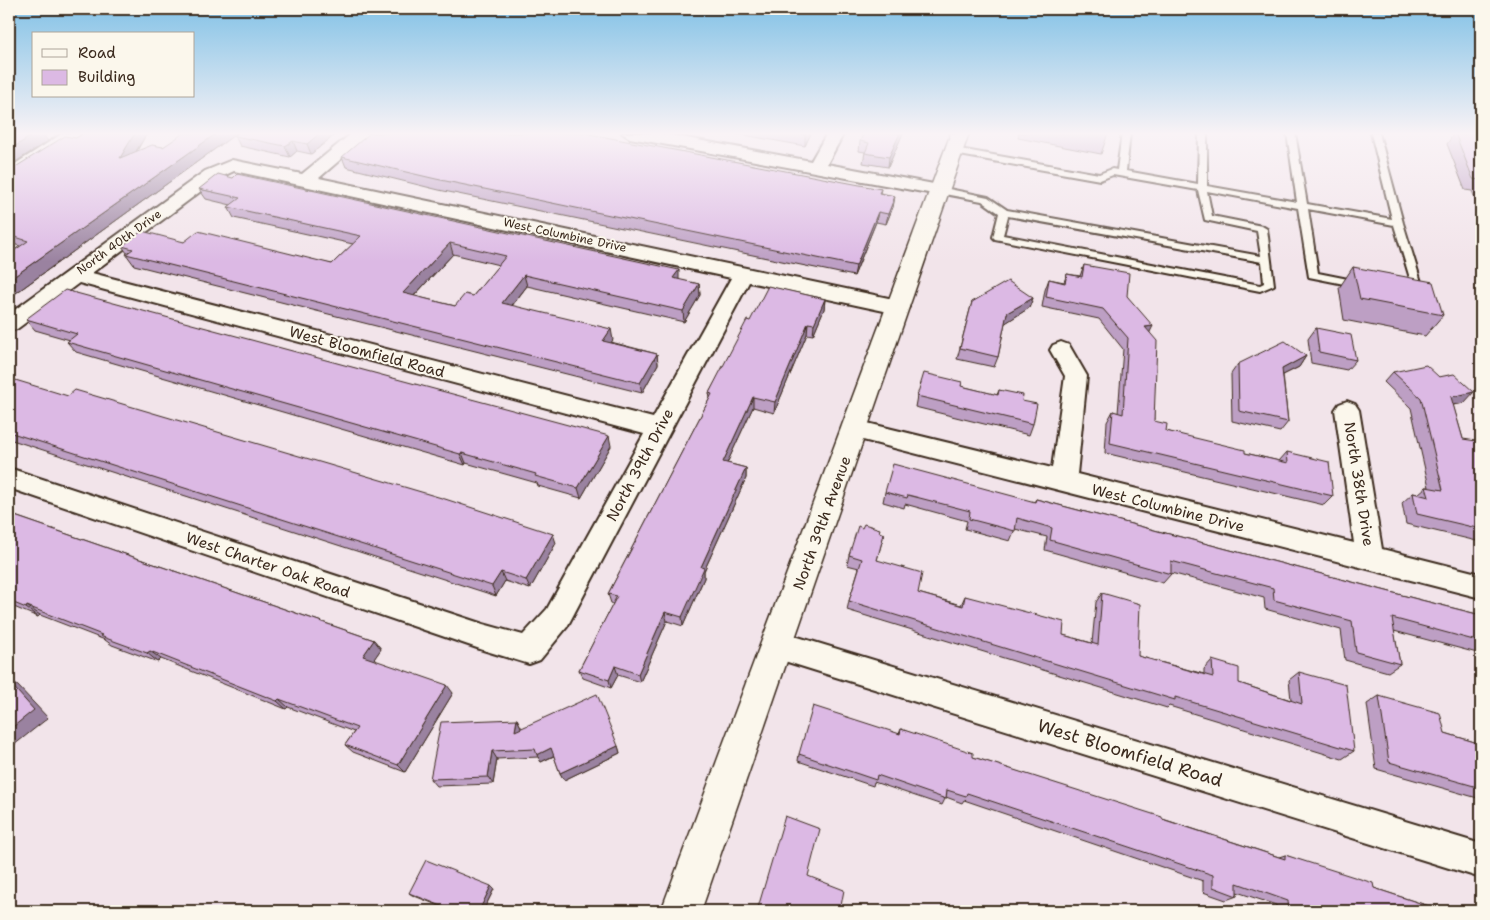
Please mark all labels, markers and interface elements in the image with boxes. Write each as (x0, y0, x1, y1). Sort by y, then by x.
legend (32, 32, 195, 98)
text: Road (78, 43, 116, 63)
text: Building (78, 67, 135, 87)
street label: North 40th Drive (73, 206, 165, 278)
street label: West Columbine Drive (502, 214, 628, 256)
street label: West Bloomfield Road (287, 322, 447, 383)
street label: North 39th Drive (602, 405, 678, 525)
street label: North 38th Drive (1339, 420, 1379, 548)
street label: North 39th Avenue (788, 453, 856, 593)
street label: West Columbine Drive (1089, 479, 1247, 537)
street label: West Charter Oak Road (183, 527, 353, 603)
street label: West Bloomfield Road (1035, 713, 1225, 793)

